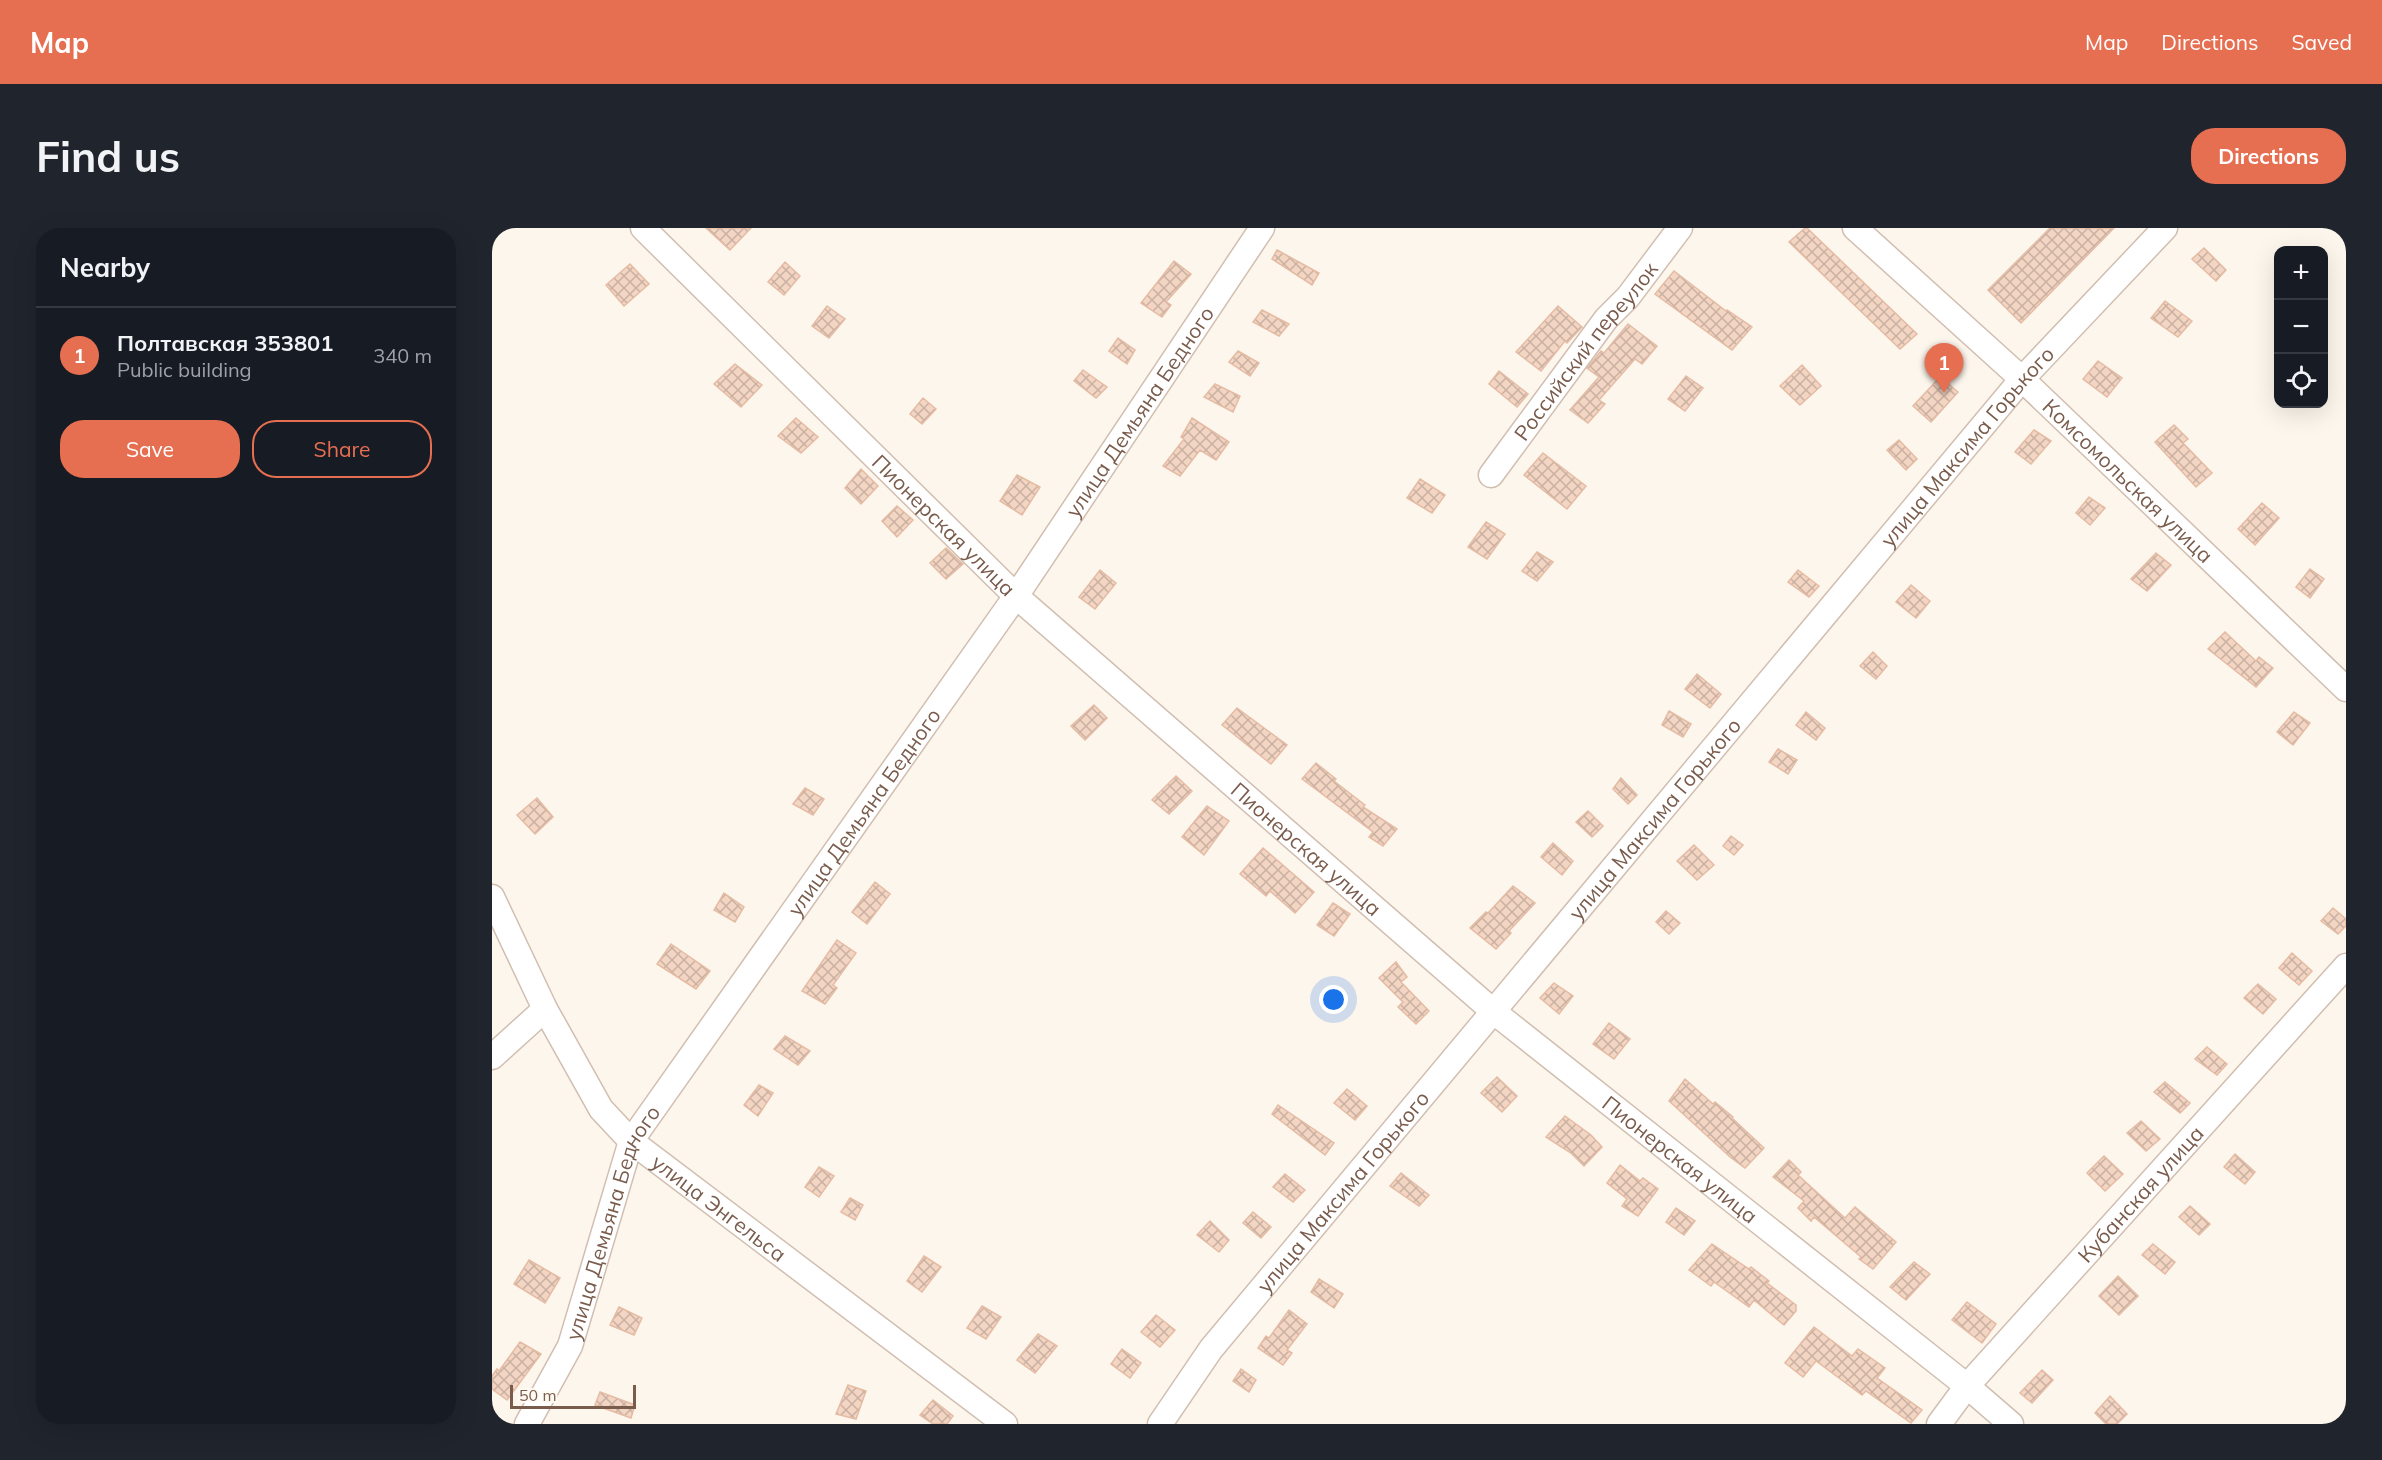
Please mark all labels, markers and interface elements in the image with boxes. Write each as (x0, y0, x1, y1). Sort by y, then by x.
text: Map (30, 25, 89, 60)
text: Map (2085, 29, 2128, 55)
text: Directions (2161, 29, 2258, 55)
text: Saved (2291, 29, 2352, 55)
button: Directions (2191, 128, 2346, 184)
text: Find us (36, 130, 180, 183)
map controls (2274, 246, 2328, 408)
button: + (2274, 246, 2328, 300)
text: Nearby (60, 251, 150, 284)
street label: Российский переулок (1508, 256, 1663, 445)
button: − (2274, 300, 2328, 354)
street label: улица Демьяна Бедного (1059, 301, 1219, 522)
text: Полтавская 353801 (117, 329, 333, 357)
street label: улица Максима Горького (1874, 341, 2059, 552)
text: 1 (74, 343, 86, 368)
text: 340 m (373, 343, 432, 368)
pin: 1 (1924, 344, 1964, 393)
button: locate (2274, 354, 2328, 408)
text: Public building (117, 357, 252, 382)
street label: Комсомольская улица (2038, 393, 2219, 568)
button: Save (60, 420, 240, 478)
button: Share (252, 420, 432, 478)
street label: Пионерская улица (867, 449, 1021, 601)
street label: улица Демьяна Бедного (781, 703, 946, 921)
street label: улица Максима Горького (1563, 712, 1746, 925)
street label: Пионерская улица (1226, 776, 1387, 921)
your location (1319, 985, 1348, 1014)
street label: улица Максима Горького (1251, 1085, 1435, 1298)
street label: Пионерская улица (1597, 1090, 1763, 1229)
street label: улица Демьяна Бедного (559, 1100, 665, 1343)
street label: Кубанская улица (2072, 1120, 2209, 1268)
street label: улица Энгельса (647, 1148, 792, 1267)
scale bar (510, 1382, 636, 1410)
text: 50 m (519, 1385, 556, 1405)

